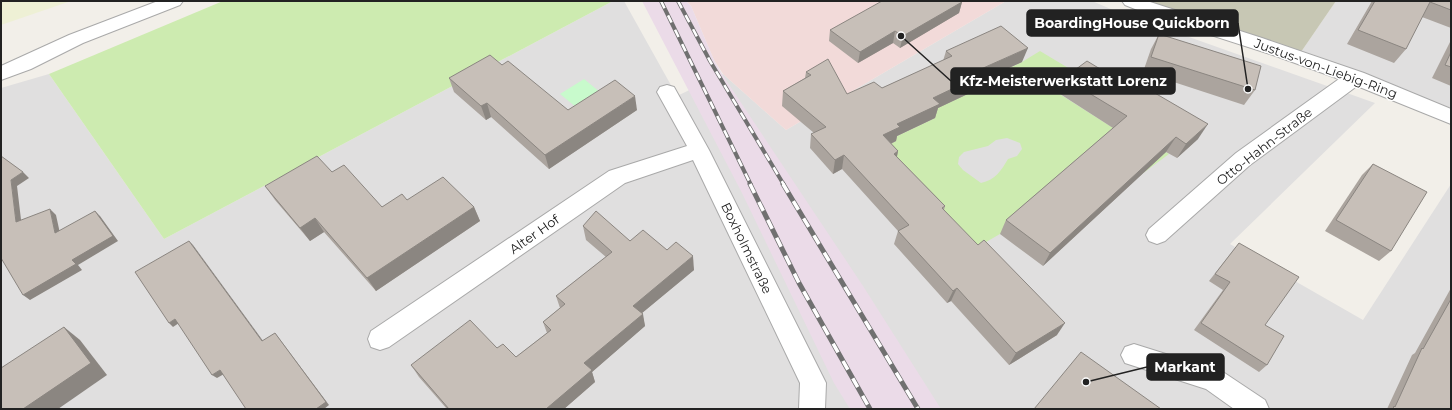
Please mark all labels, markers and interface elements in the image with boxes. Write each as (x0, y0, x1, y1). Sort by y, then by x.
callout: BoardingHouse Quickborn (1027, 10, 1238, 36)
text: BoardingHouse Quickborn (1034, 14, 1230, 32)
street label: Justus-von-Liebig-Ring (1251, 34, 1400, 101)
callout: Kfz-Meisterwerkstatt Lorenz (951, 68, 1175, 94)
text: Kfz-Meisterwerkstatt Lorenz (959, 72, 1167, 90)
street label: Otto-Hahn-Straße (1213, 104, 1315, 188)
street label: Boxholmstraße (718, 200, 776, 296)
street label: Alter Hof (506, 211, 563, 257)
callout: Markant (1147, 354, 1224, 380)
text: Markant (1154, 358, 1216, 376)

